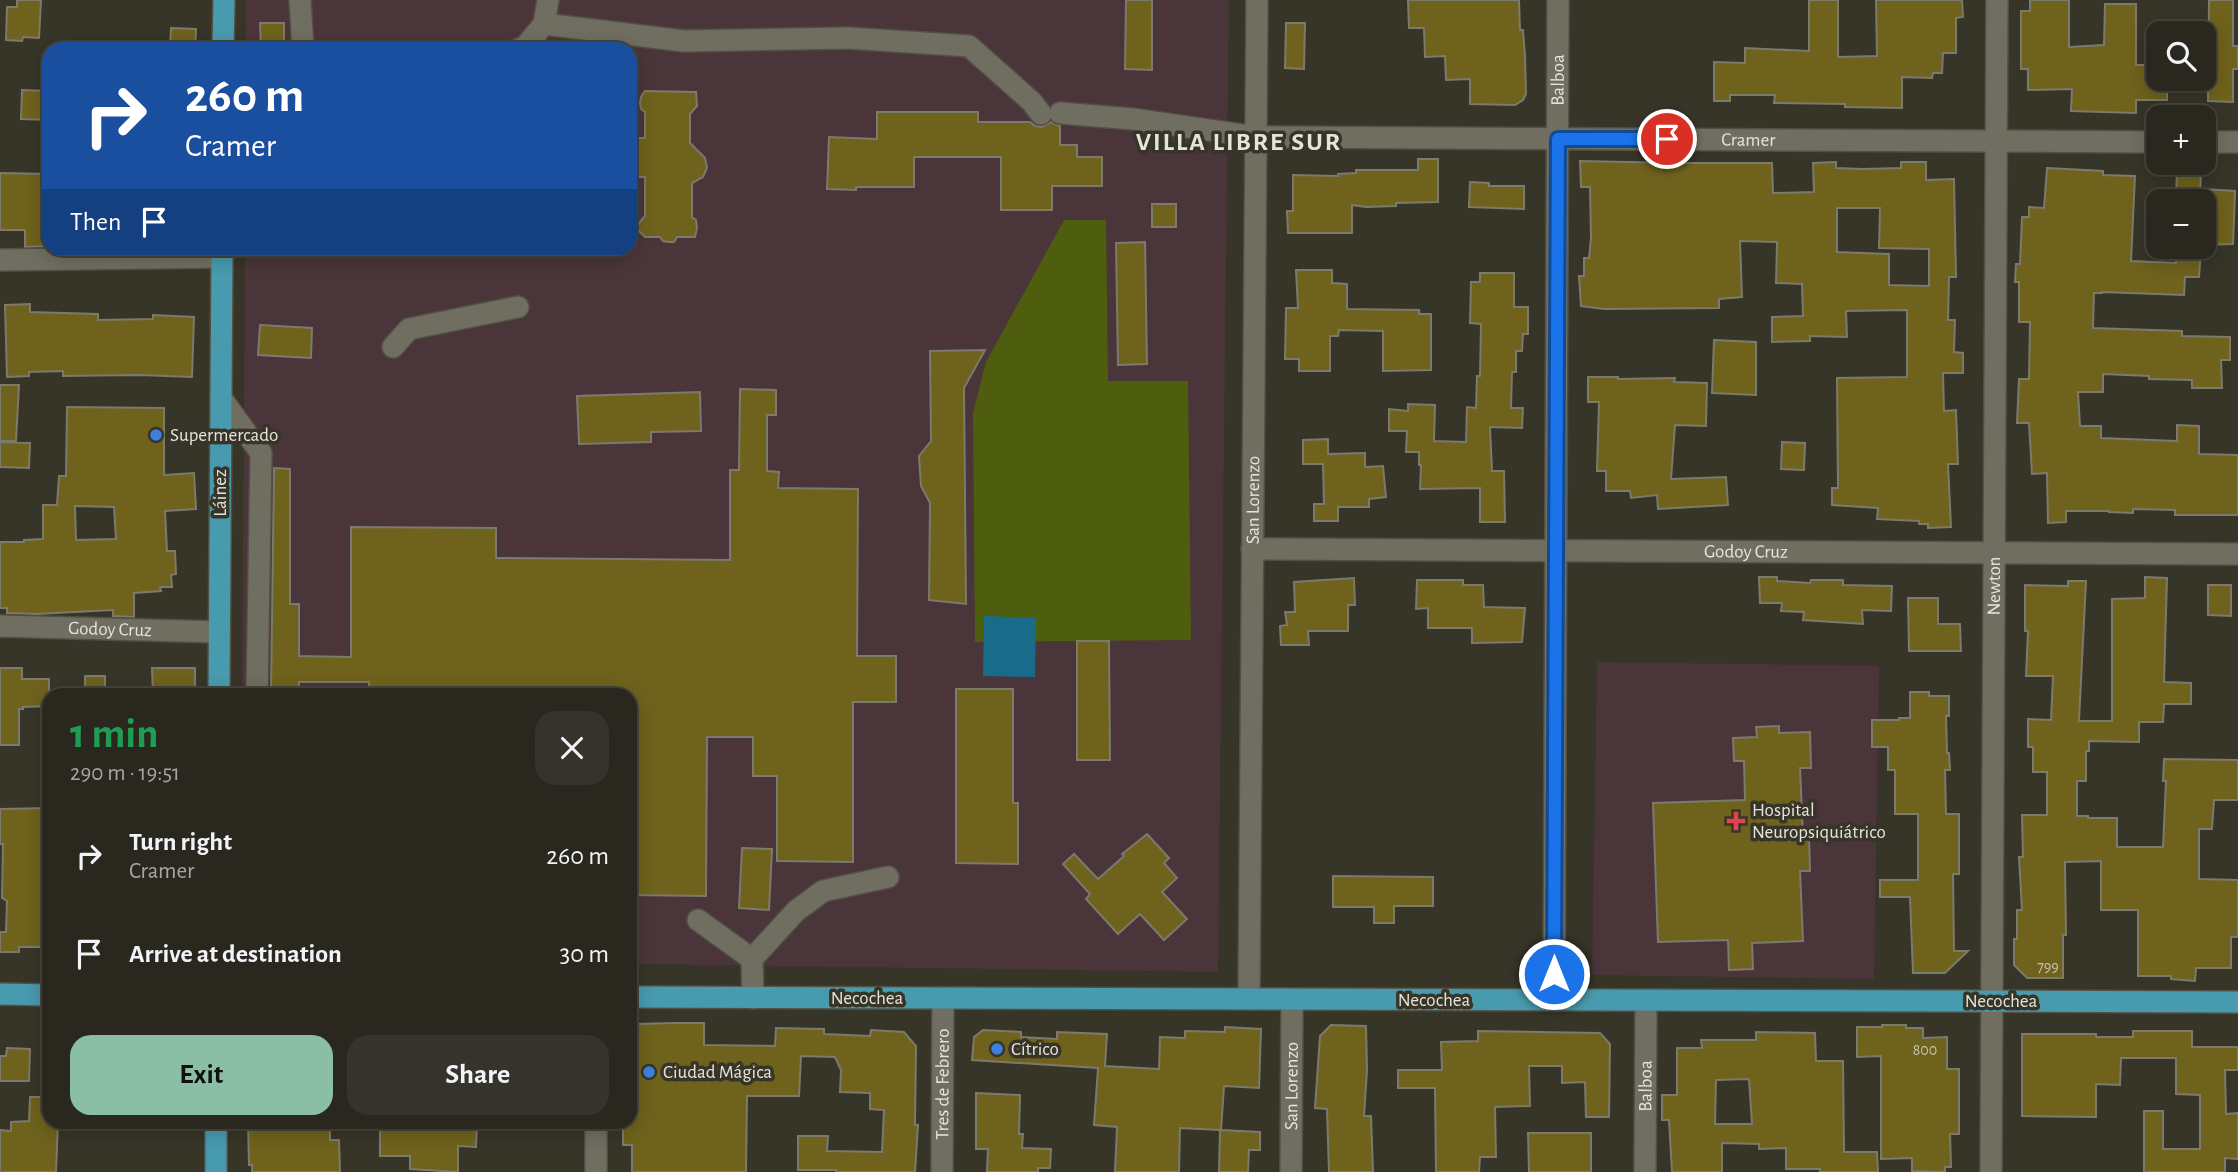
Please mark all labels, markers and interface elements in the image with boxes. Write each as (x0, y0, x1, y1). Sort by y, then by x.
map controls (2146, 21, 2216, 259)
button: search (2146, 21, 2216, 91)
street label: Balboa (1548, 54, 1567, 106)
icon: right (70, 70, 161, 161)
text: 260 m (185, 72, 304, 121)
button: + (2146, 105, 2216, 175)
pin (1637, 109, 1697, 169)
icon: arrive (1648, 120, 1686, 158)
district label: VILLA LIBRE SUR (1136, 129, 1342, 155)
text: Cramer (185, 130, 276, 162)
street label: Cramer (1721, 130, 1776, 149)
button: − (2146, 189, 2216, 259)
icon: arrive (135, 203, 173, 241)
text: Then (70, 209, 121, 235)
place label: Supermercado (170, 426, 278, 445)
marker: Supermercado (148, 427, 164, 443)
street label: San Lorenzo (1243, 456, 1263, 544)
street label: Láinez (211, 469, 230, 517)
street label: Godoy Cruz (1704, 542, 1788, 561)
street label: Newton (1984, 556, 2004, 616)
street label: Godoy Cruz (68, 618, 152, 640)
button: close (535, 711, 609, 785)
text: 1 min (70, 713, 159, 755)
text: 290 m · 19:51 (70, 762, 180, 785)
place label: Hospital Neuropsiquiátrico (1752, 801, 1886, 842)
marker: Hospital Neuropsiquiátrico (1726, 811, 1746, 831)
text: Turn right (129, 829, 232, 855)
icon: right (70, 837, 108, 875)
text: 260 m (546, 843, 609, 869)
text: Cramer (129, 860, 195, 883)
icon: arrive (70, 935, 108, 973)
position arrow (1517, 937, 1591, 1011)
text: Arrive at destination (129, 941, 342, 967)
text: 30 m (559, 941, 609, 967)
house number: 799 (2037, 959, 2059, 975)
street label: Necochea (831, 989, 904, 1008)
street label: Necochea (1398, 991, 1471, 1010)
street label: Necochea (1965, 992, 2038, 1011)
street label: Tres de Febrero (933, 1028, 952, 1140)
button: Exit (70, 1035, 333, 1115)
button: Share (347, 1035, 609, 1115)
place label: Cítrico (1011, 1040, 1059, 1059)
marker: Cítrico (989, 1041, 1005, 1057)
street label: San Lorenzo (1282, 1042, 1301, 1130)
house number: 800 (1913, 1042, 1937, 1058)
street label: Balboa (1636, 1060, 1655, 1112)
place label: Ciudad Mágica (663, 1063, 772, 1082)
marker: Ciudad Mágica (641, 1064, 657, 1080)

